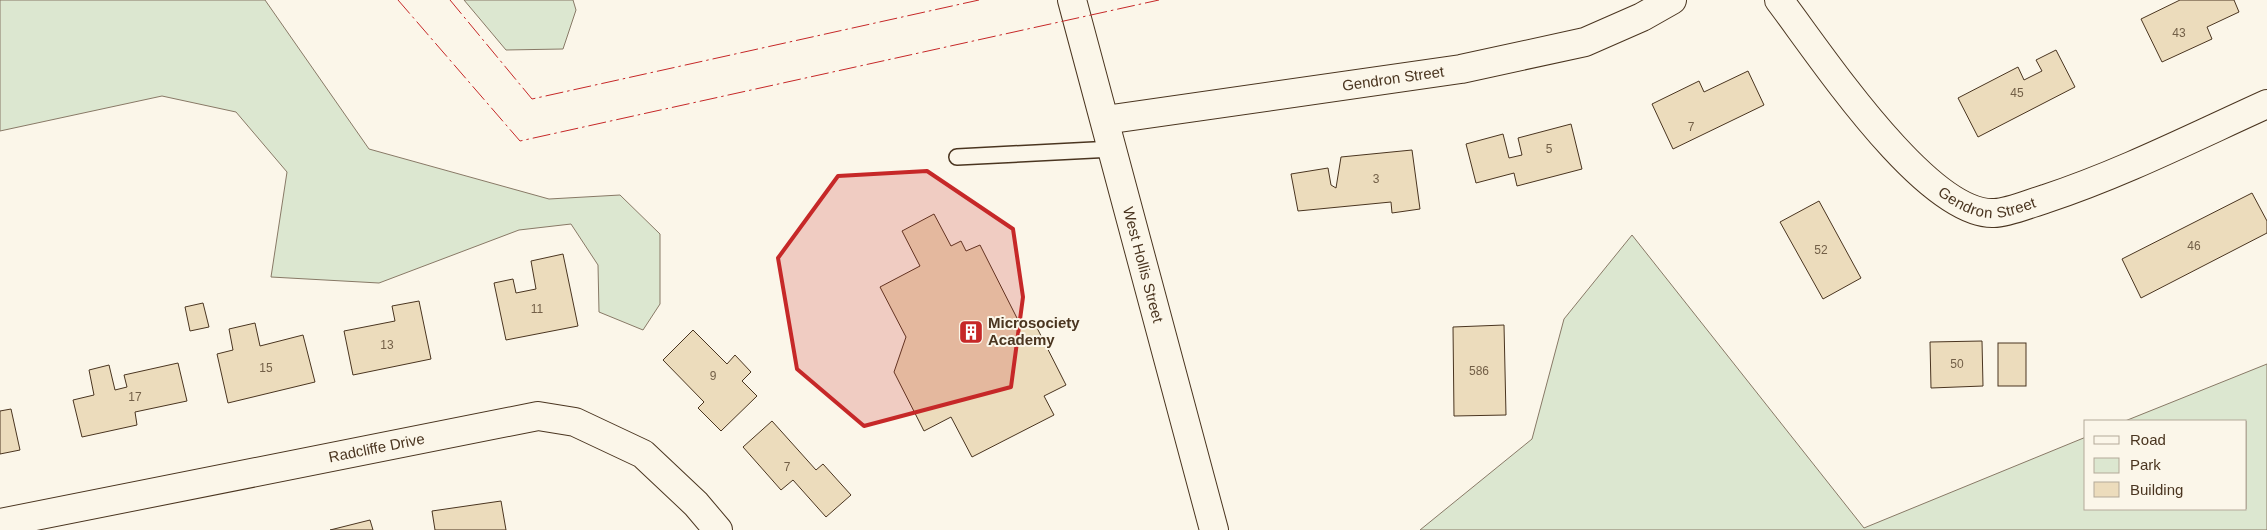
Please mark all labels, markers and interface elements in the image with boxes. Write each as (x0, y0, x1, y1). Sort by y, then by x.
house number: 43 (2172, 26, 2186, 40)
street label: Gendron Street (1341, 62, 1446, 94)
house number: 45 (2010, 86, 2024, 100)
house number: 7 (1688, 120, 1695, 134)
house number: 5 (1546, 142, 1553, 156)
house number: 3 (1373, 172, 1380, 186)
street label: Gendron Street (1935, 183, 2038, 221)
street label: West Hollis Street (1120, 205, 1167, 325)
house number: 46 (2187, 239, 2201, 253)
house number: 52 (1814, 243, 1828, 257)
house number: 11 (531, 302, 544, 316)
place label: Microsociety Academy (988, 314, 1080, 348)
building icon: Microsociety Academy (958, 319, 984, 345)
house number: 13 (380, 338, 394, 352)
house number: 50 (1950, 357, 1964, 371)
house number: 15 (259, 361, 273, 375)
house number: 586 (1469, 364, 1489, 378)
house number: 9 (710, 369, 717, 383)
house number: 17 (128, 390, 142, 404)
legend (2084, 420, 2247, 510)
street label: Radcliffe Drive (327, 430, 426, 465)
text: Road (2130, 431, 2166, 448)
text: Park (2130, 456, 2161, 473)
house number: 7 (784, 460, 791, 474)
text: Building (2130, 481, 2183, 498)

